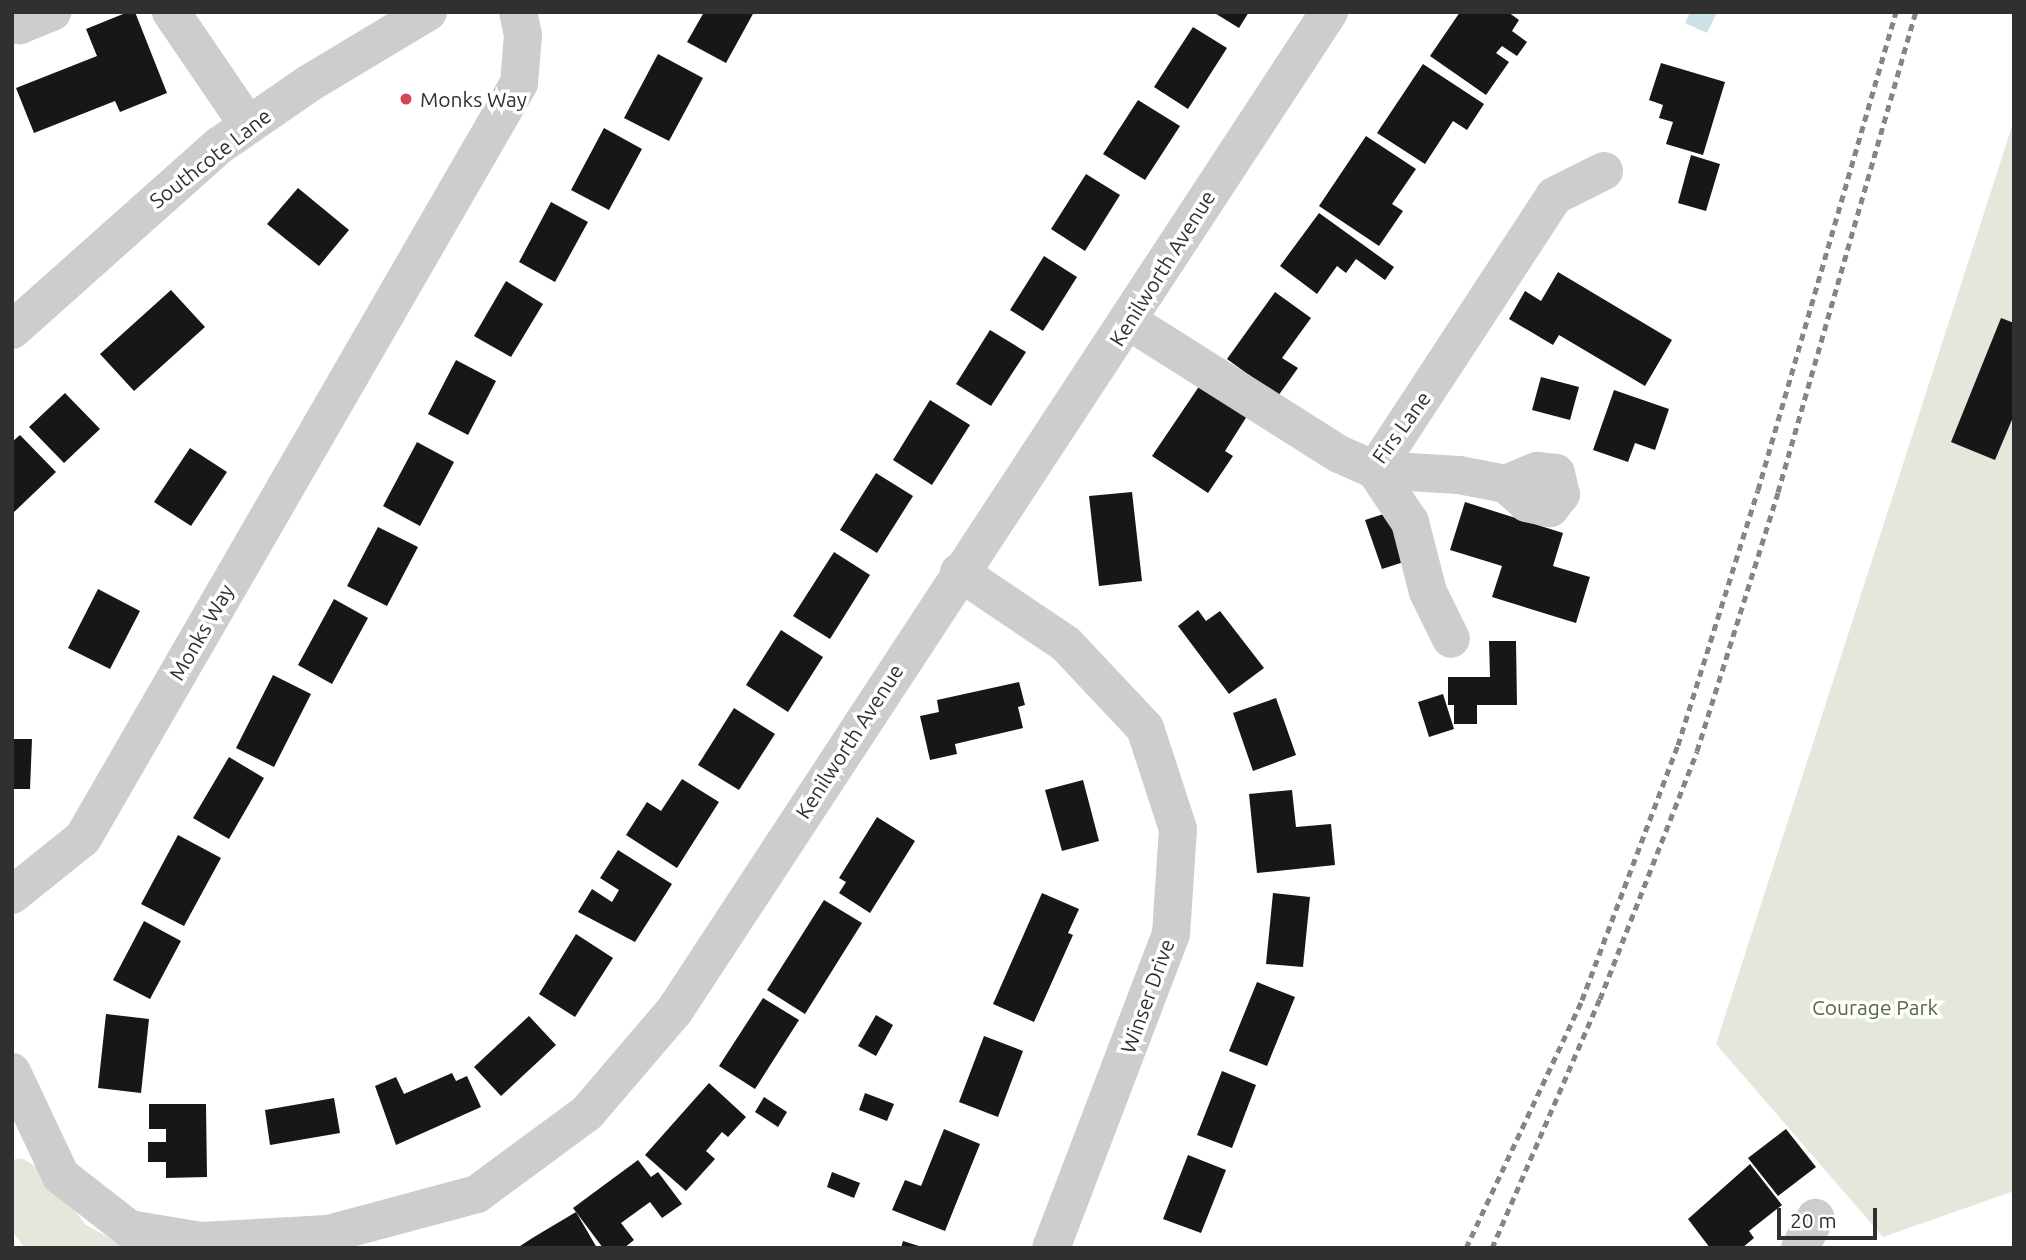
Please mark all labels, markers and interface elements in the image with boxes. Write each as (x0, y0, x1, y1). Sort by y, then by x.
place label: Monks Way (420, 86, 527, 112)
marker: Monks Way (398, 91, 414, 107)
street label: Southcote Lane (144, 103, 276, 213)
street label: Kenilworth Avenue (1104, 185, 1220, 351)
street label: Firs Lane (1366, 386, 1436, 468)
street label: Monks Way (163, 579, 239, 685)
street label: Kenilworth Avenue (790, 659, 908, 823)
street label: Winser Drive (1115, 935, 1179, 1057)
park label: Courage Park (1812, 994, 1938, 1020)
scale bar (1781, 1194, 1881, 1238)
text: 20 m (1790, 1208, 1837, 1232)

